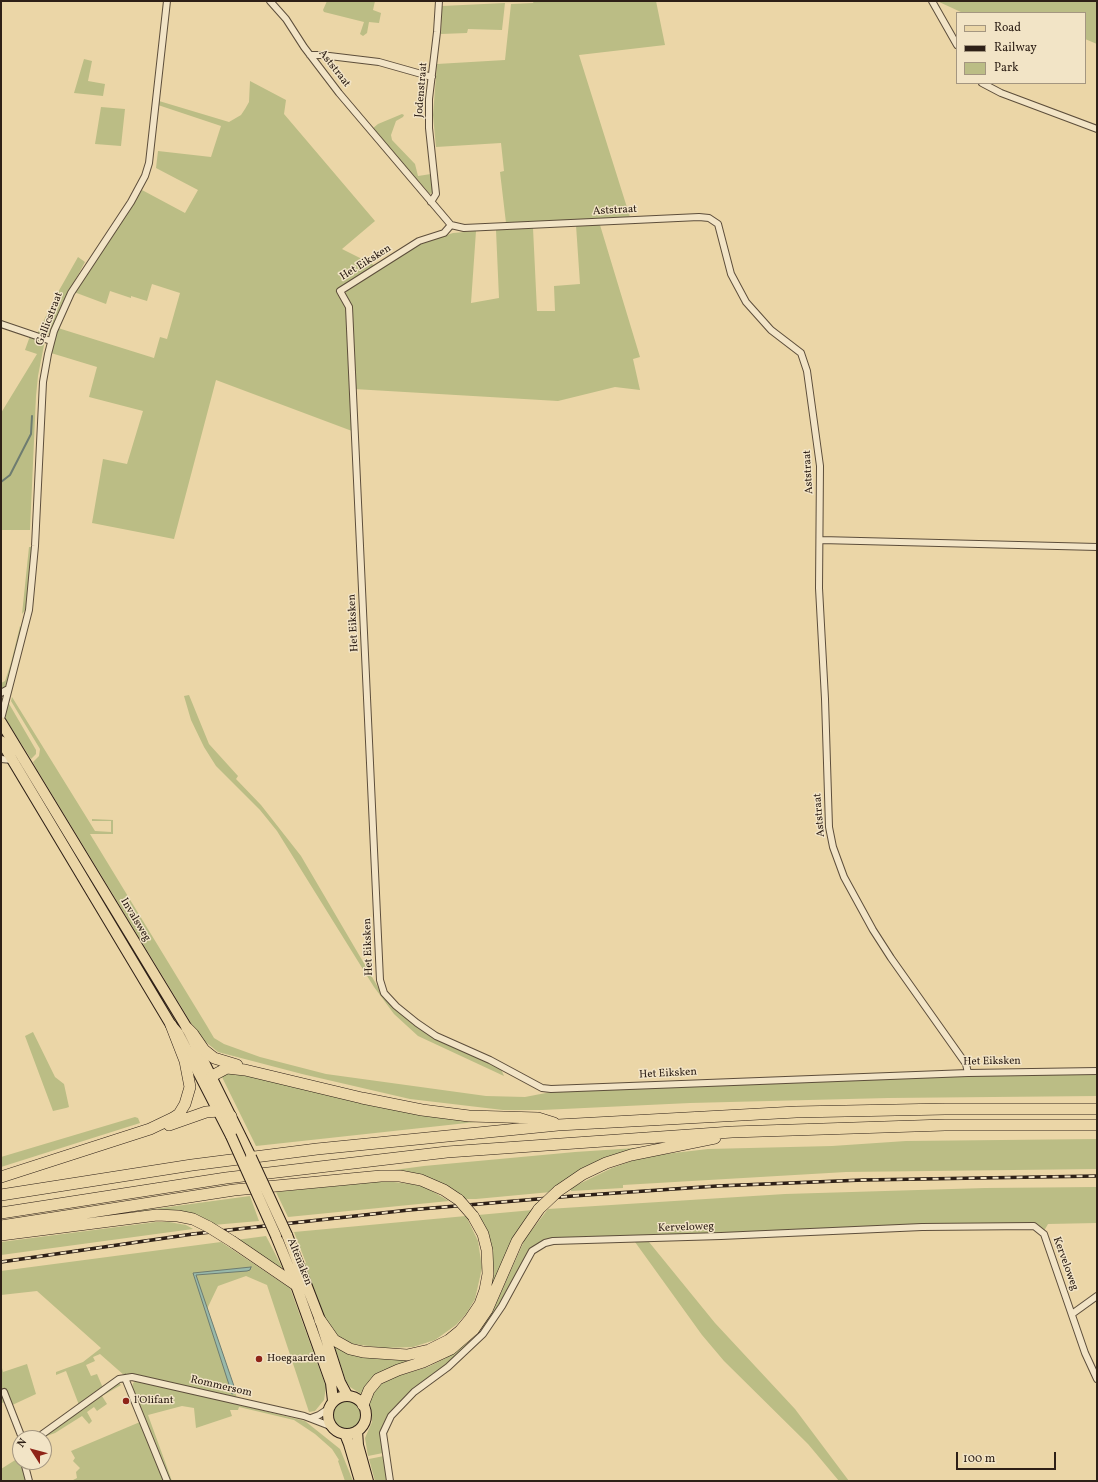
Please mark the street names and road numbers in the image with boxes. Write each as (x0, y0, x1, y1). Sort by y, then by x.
street label: Aststraat (315, 48, 353, 90)
street label: Jodenstraat (413, 62, 431, 118)
street label: Aststraat (593, 203, 637, 219)
street label: Het Eiksken (338, 242, 394, 284)
street label: Gallicstraat (34, 290, 66, 348)
street label: Aststraat (801, 450, 817, 494)
street label: Het Eiksken (346, 594, 362, 652)
street label: Aststraat (812, 792, 828, 838)
street label: Invalsweg (117, 896, 153, 944)
street label: Het Eiksken (361, 918, 377, 976)
street label: Het Eiksken (963, 1055, 1021, 1069)
street label: Het Eiksken (639, 1066, 697, 1082)
street label: Kerveloweg (658, 1220, 714, 1236)
street label: Kerveloweg (1049, 1235, 1081, 1293)
street label: Altenaken (284, 1237, 314, 1287)
street label: Rommersom (189, 1374, 253, 1400)

